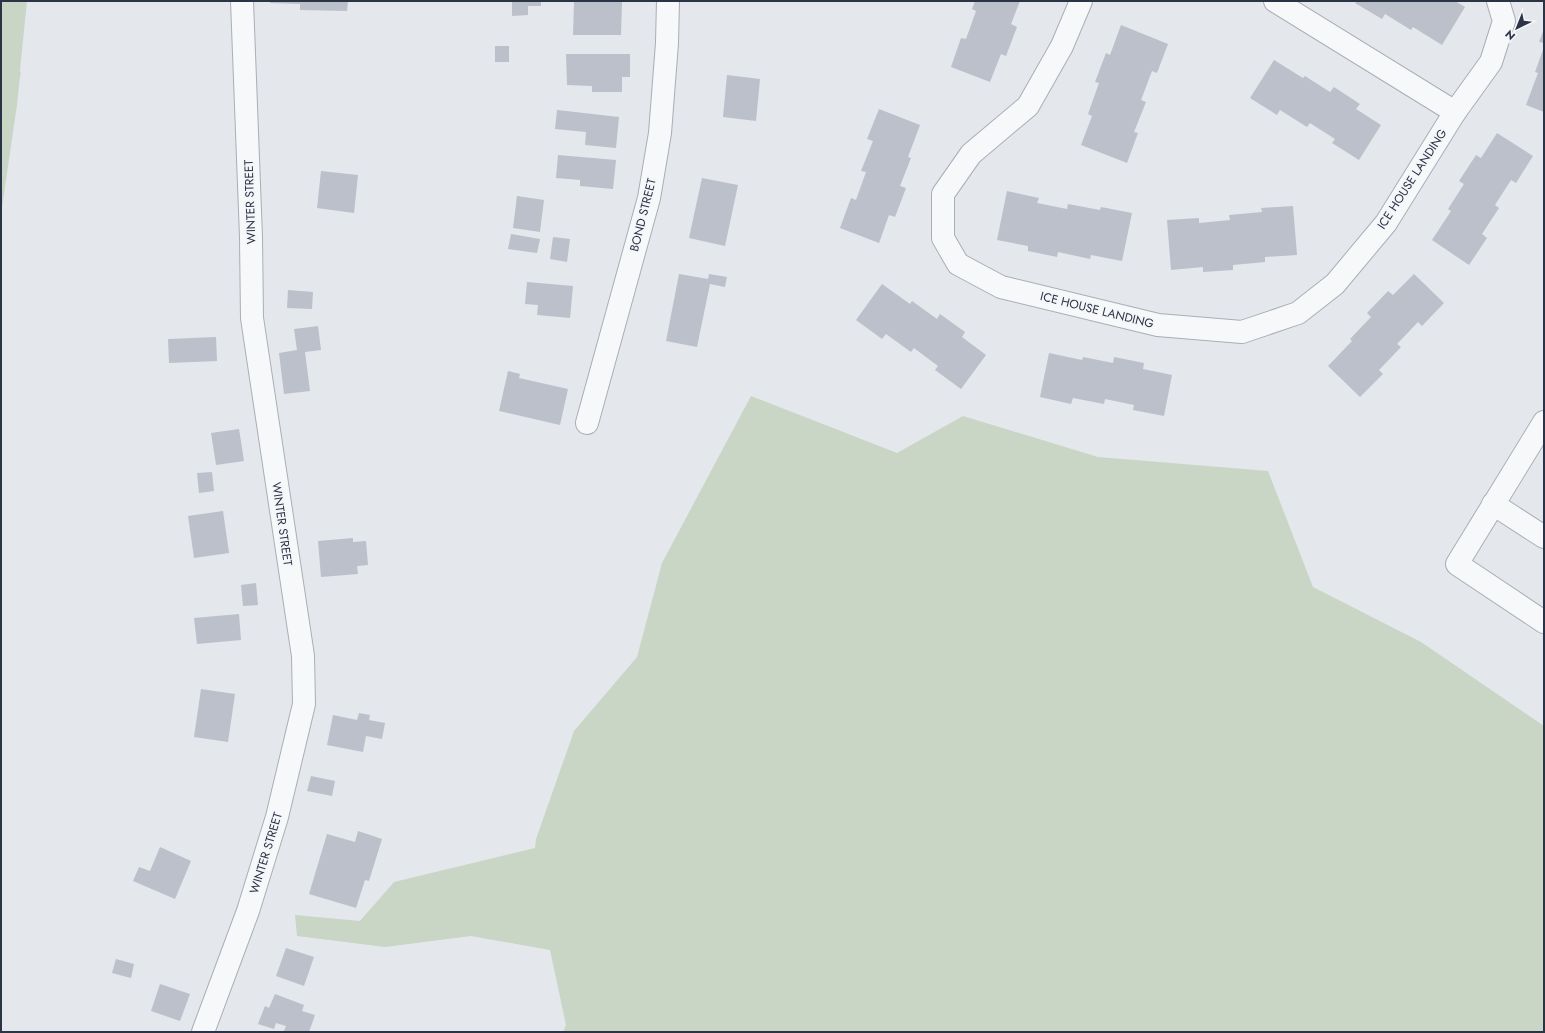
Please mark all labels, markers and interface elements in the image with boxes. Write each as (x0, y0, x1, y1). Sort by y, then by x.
north arrow (1497, 8, 1537, 48)
text: N (1502, 26, 1519, 44)
street label: ICE HOUSE LANDING (1373, 125, 1451, 233)
street label: WINTER STREET (240, 159, 260, 244)
street label: BOND STREET (625, 176, 661, 254)
street label: ICE HOUSE LANDING (1038, 287, 1156, 333)
street label: WINTER STREET (267, 481, 297, 567)
street label: WINTER STREET (245, 810, 287, 896)

